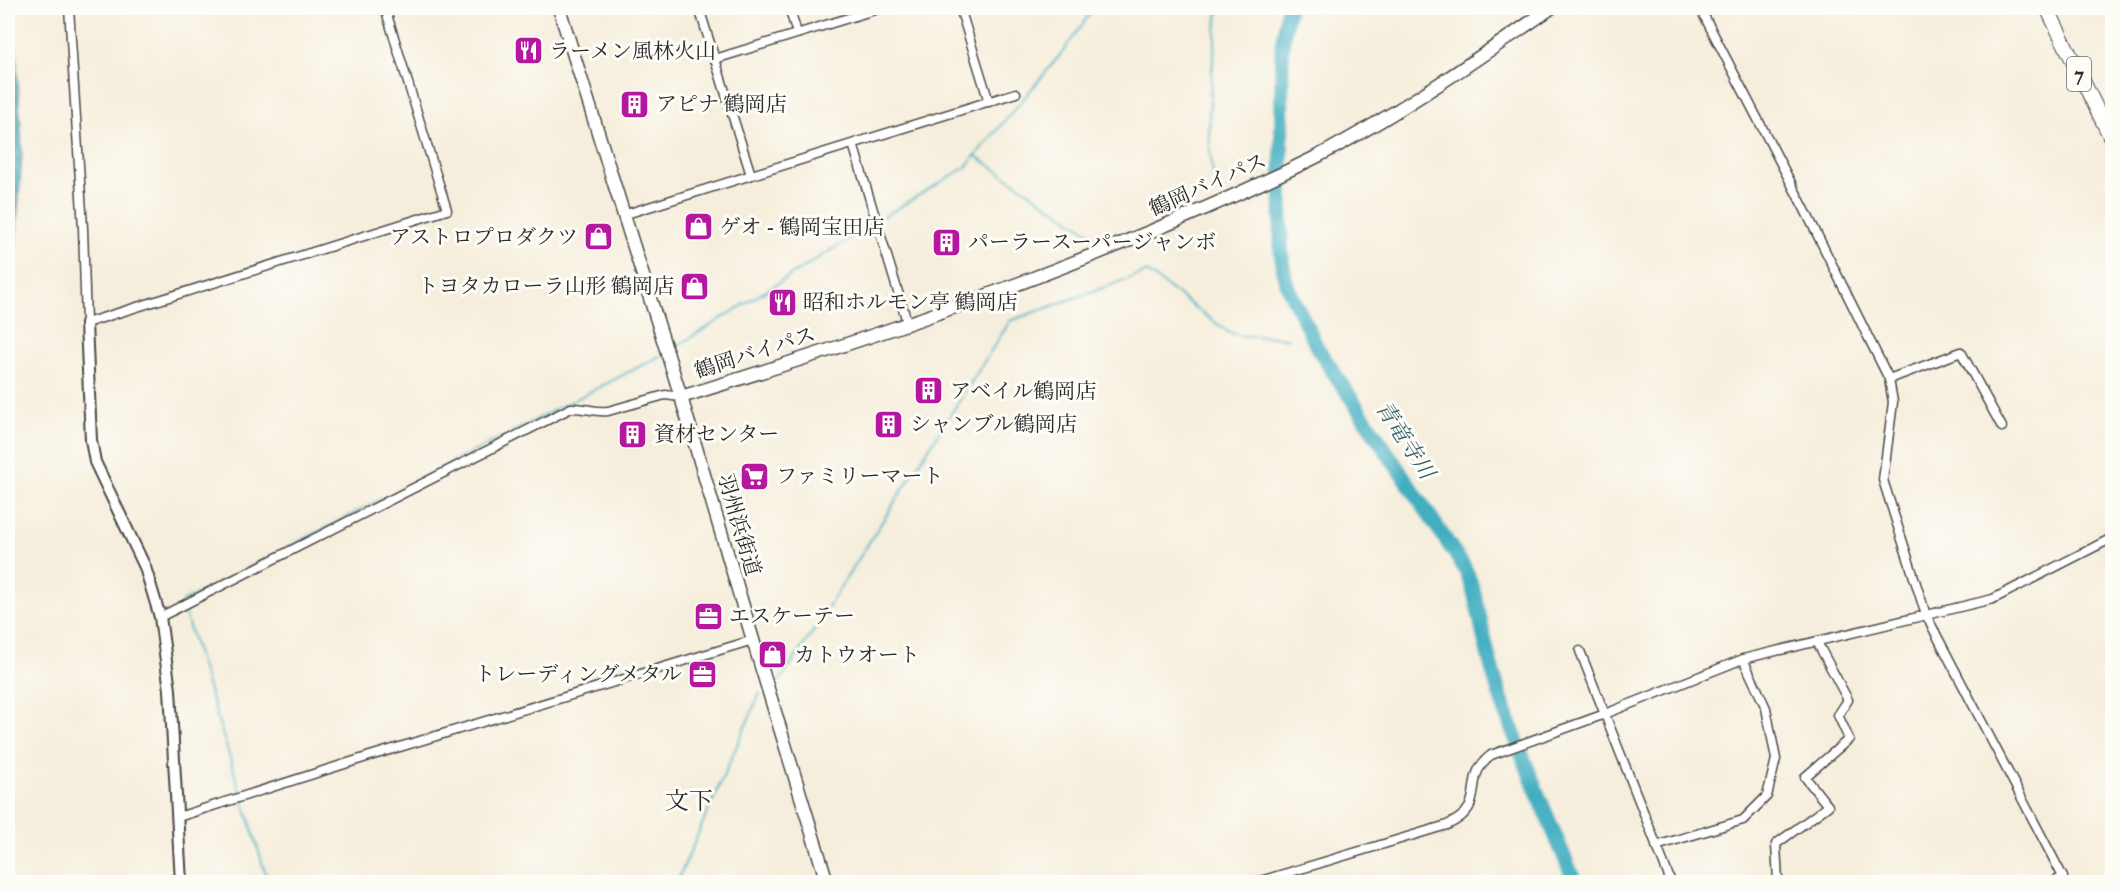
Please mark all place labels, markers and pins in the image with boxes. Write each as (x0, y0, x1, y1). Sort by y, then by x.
restaurant icon: ラーメン風林火山 (512, 35, 544, 67)
place label: ラーメン風林火山 (549, 38, 716, 65)
building icon: アピナ 鶴岡店 (619, 88, 651, 120)
place label: アピナ 鶴岡店 (656, 91, 786, 118)
shop icon: ゲオ - 鶴岡宝田店 (683, 211, 715, 243)
place label: ゲオ - 鶴岡宝田店 (720, 214, 884, 241)
shop icon: アストロプロダクツ (583, 221, 615, 253)
place label: アストロプロダクツ (390, 224, 578, 251)
building icon: パーラースーパージャンボ (931, 226, 963, 258)
place label: パーラースーパージャンボ (968, 229, 1216, 256)
shop icon: トヨタカローラ山形 鶴岡店 (679, 270, 711, 302)
place label: トヨタカローラ山形 鶴岡店 (418, 273, 674, 300)
restaurant icon: 昭和ホルモン亭 鶴岡店 (766, 286, 798, 318)
place label: 昭和ホルモン亭 鶴岡店 (803, 289, 1017, 316)
building icon: アベイル鶴岡店 (913, 375, 945, 407)
place label: アベイル鶴岡店 (950, 378, 1096, 405)
building icon: シャンブル鶴岡店 (873, 408, 905, 440)
place label: シャンブル鶴岡店 (910, 411, 1077, 438)
building icon: 資材センター (617, 418, 649, 450)
place label: 資材センター (654, 421, 779, 448)
supermarket icon: ファミリーマート (739, 460, 771, 492)
place label: ファミリーマート (776, 463, 944, 490)
office icon: エスケーテー (692, 600, 724, 632)
place label: エスケーテー (729, 603, 855, 630)
shop icon: カトウオート (757, 639, 789, 671)
place label: カトウオート (794, 642, 920, 669)
office icon: トレーディングメタル (687, 658, 719, 690)
place label: トレーディングメタル (474, 661, 682, 688)

